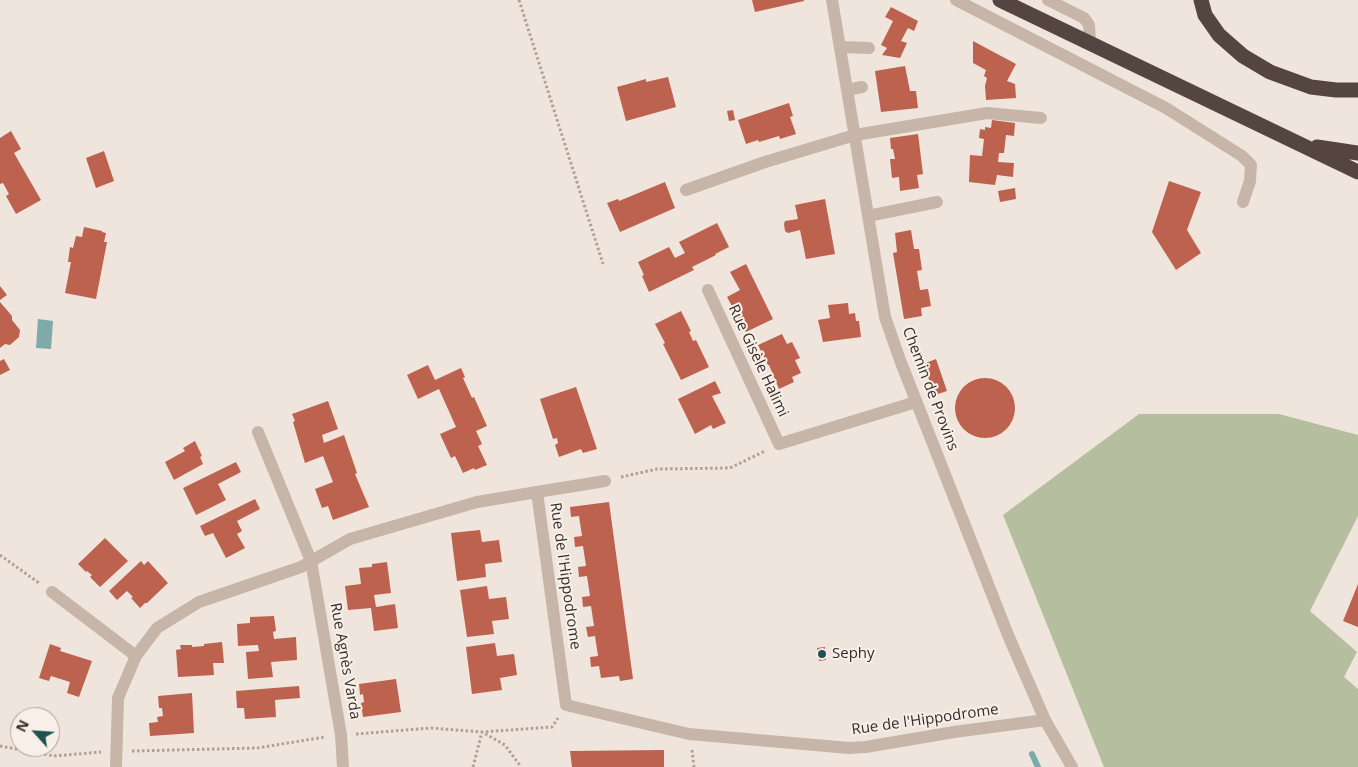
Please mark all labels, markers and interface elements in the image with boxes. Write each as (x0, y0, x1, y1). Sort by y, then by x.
street label: Rue Gisèle Halimi (724, 302, 792, 420)
street label: Chemin de Provins (898, 325, 962, 453)
street label: Rue de l'Hippodrome (546, 501, 584, 651)
street label: Rue Agnès Varda (326, 601, 364, 721)
place label: Sephy (832, 645, 875, 663)
marker: Sephy (816, 648, 828, 660)
street label: Rue de l'Hippodrome (850, 701, 1000, 739)
north arrow (10, 707, 60, 757)
text: N (11, 716, 33, 735)

